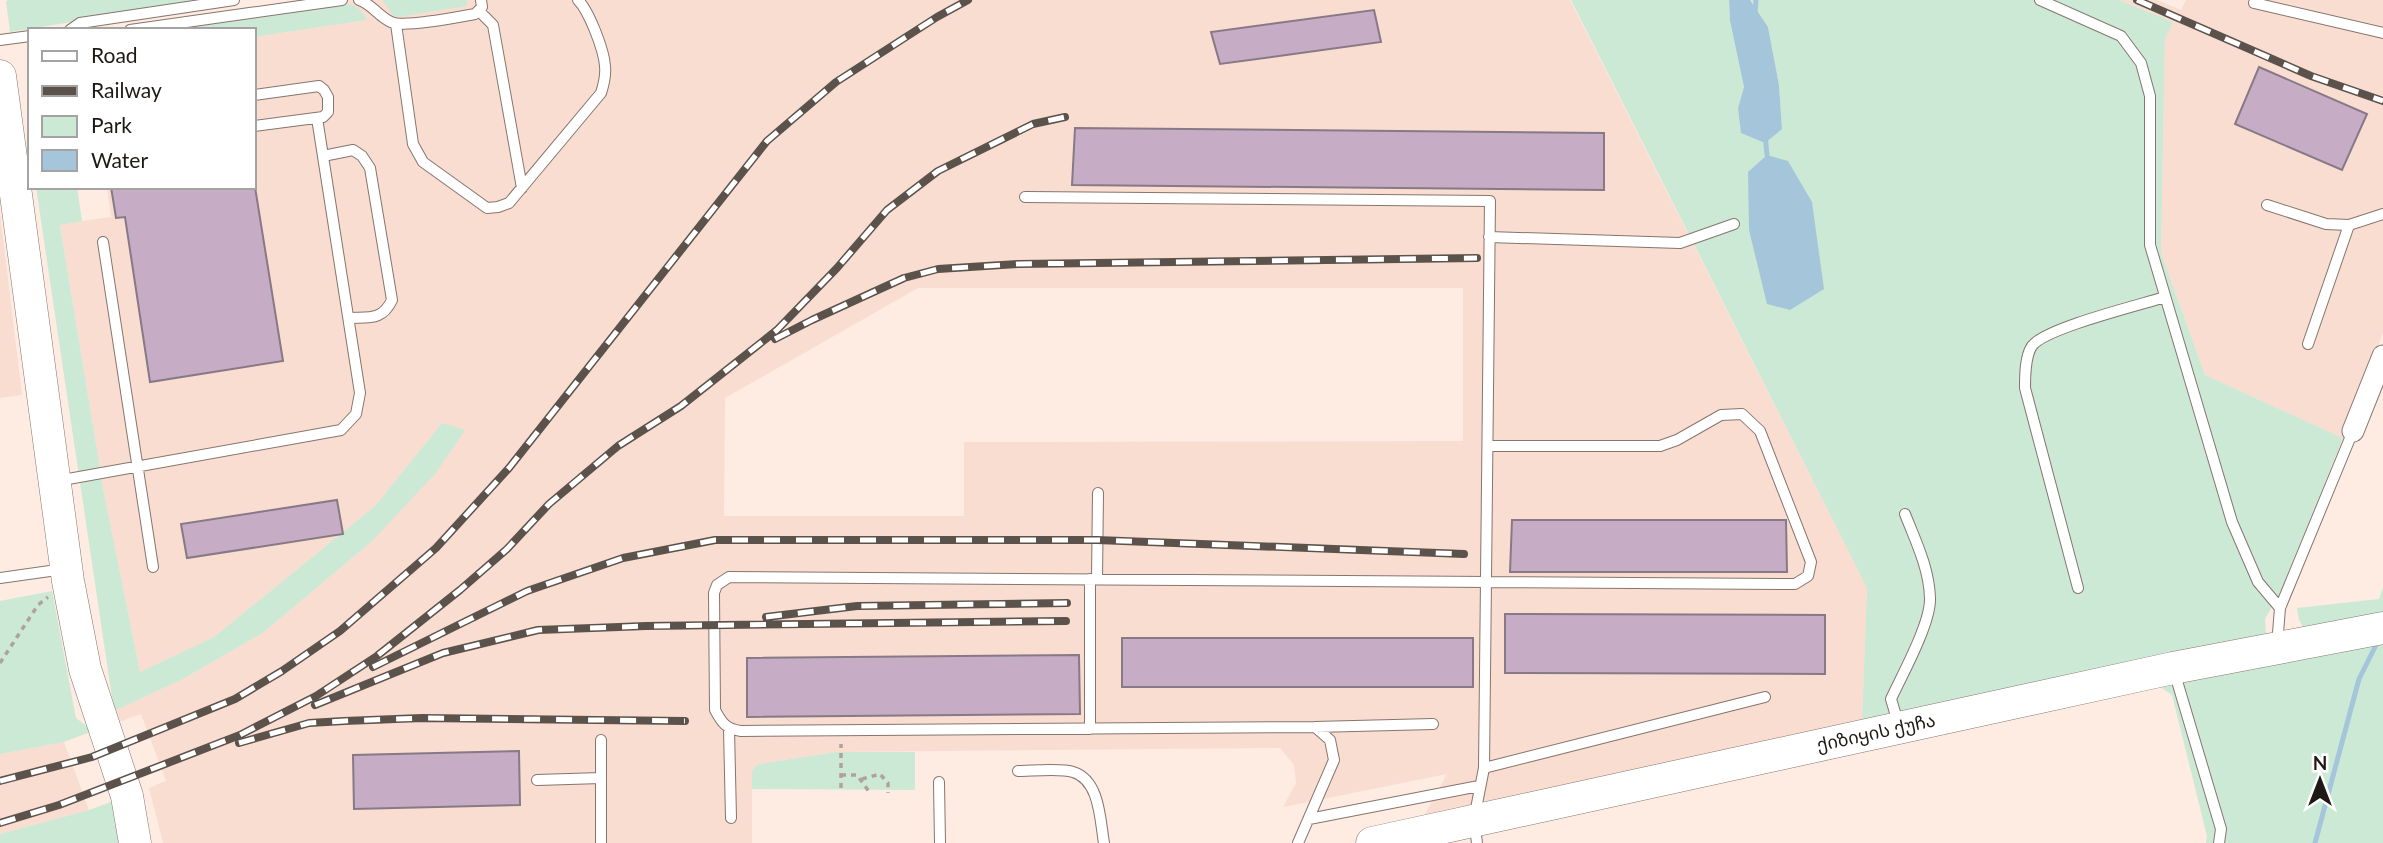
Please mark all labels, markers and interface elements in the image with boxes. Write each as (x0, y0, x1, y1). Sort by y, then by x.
legend (28, 28, 256, 189)
text: Road (91, 42, 138, 67)
text: Railway (91, 77, 162, 102)
text: Park (91, 112, 132, 137)
text: Water (91, 147, 148, 172)
street label: ქიზიყის ქუჩა (1814, 708, 1937, 757)
north arrow (2285, 745, 2355, 815)
text: N (2313, 751, 2327, 774)

